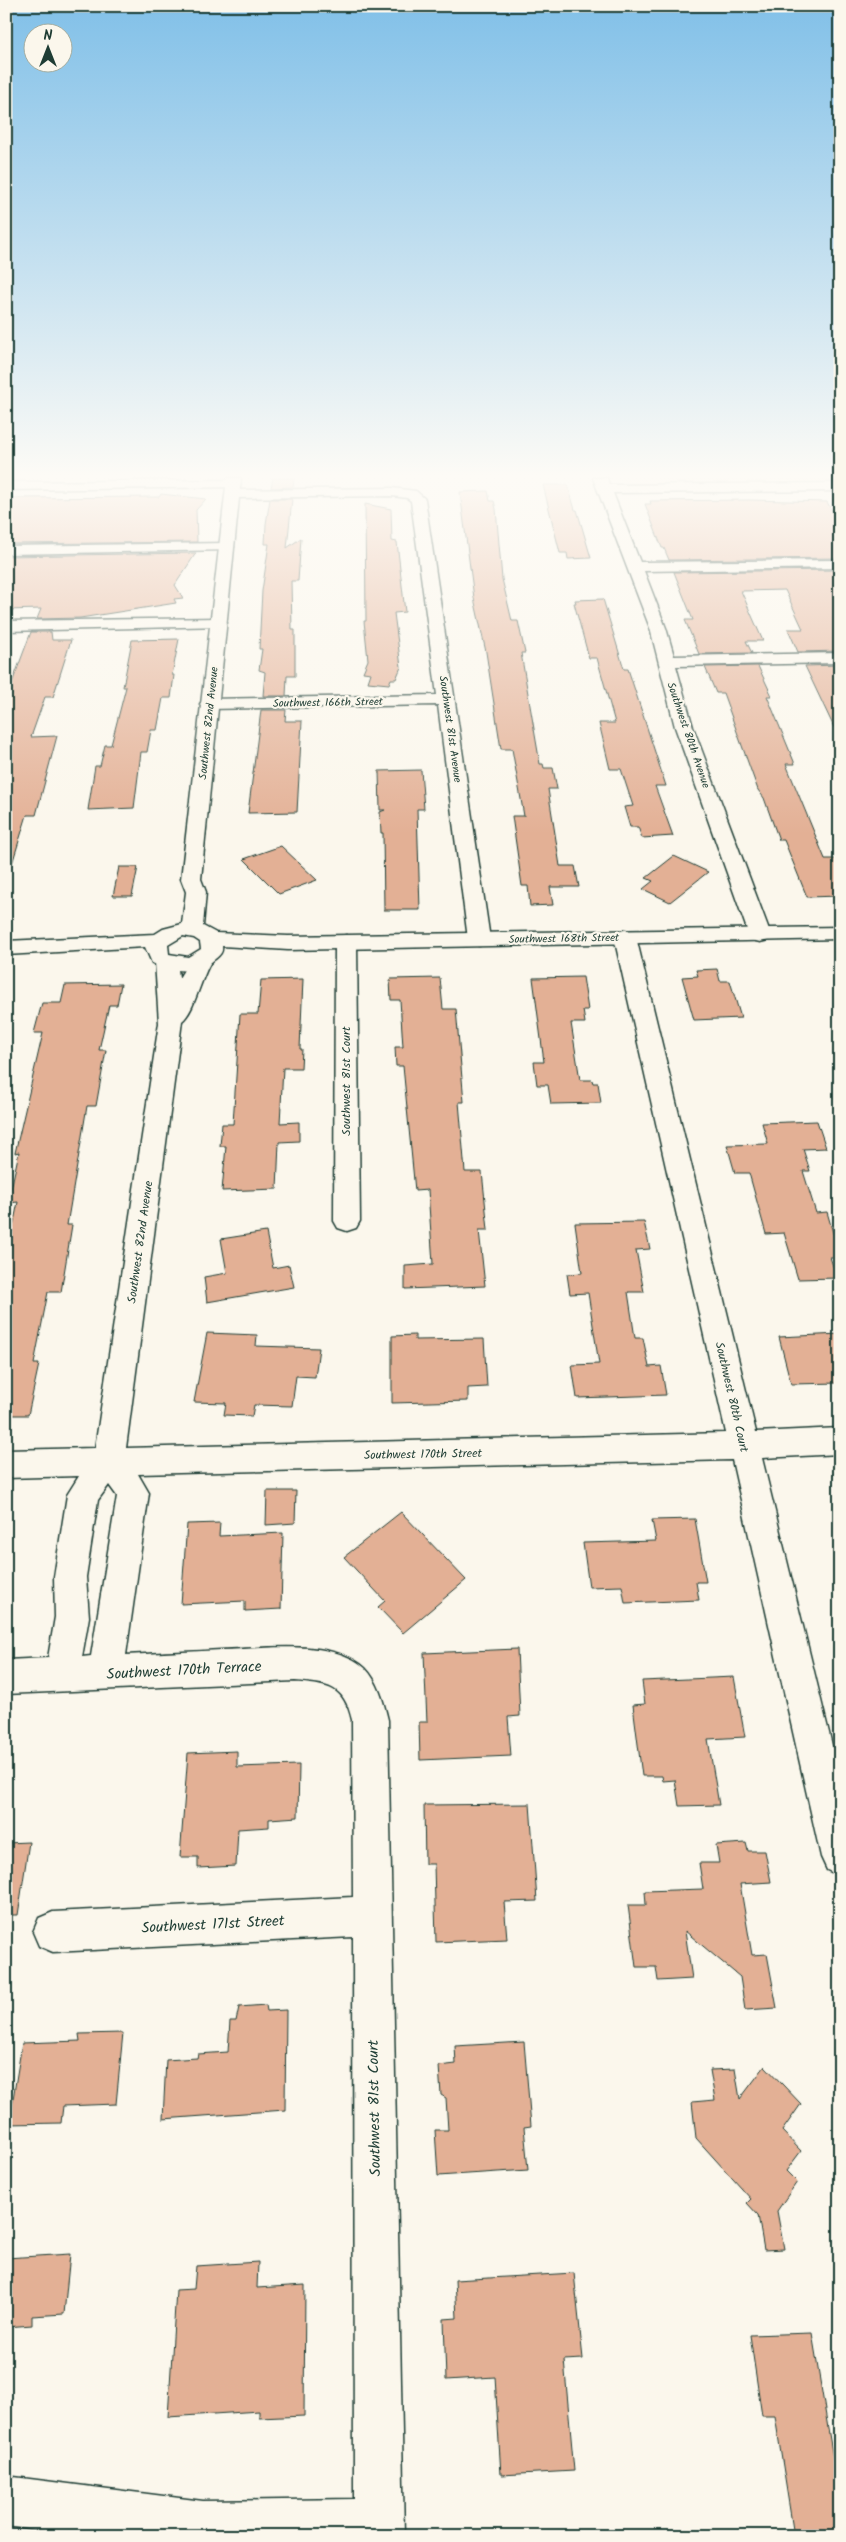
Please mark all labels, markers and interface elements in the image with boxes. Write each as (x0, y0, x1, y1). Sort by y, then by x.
north arrow (22, 22, 72, 72)
text: N (44, 25, 53, 47)
street label: Southwest 82nd Avenue (194, 666, 224, 780)
street label: Southwest 81st Avenue (434, 675, 466, 784)
street label: Southwest 80th Avenue (661, 680, 715, 791)
street label: Southwest 166th Street (273, 693, 384, 713)
street label: Southwest 168th Street (509, 929, 620, 949)
street label: Southwest 81st Court (337, 1026, 356, 1136)
street label: Southwest 82nd Avenue (122, 1179, 159, 1305)
street label: Southwest 80th Court (710, 1340, 754, 1455)
street label: Southwest 170th Street (364, 1444, 483, 1465)
street label: Southwest 170th Terrace (106, 1655, 262, 1687)
street label: Southwest 171st Street (141, 1909, 286, 1941)
street label: Southwest 81st Court (362, 2039, 388, 2176)

